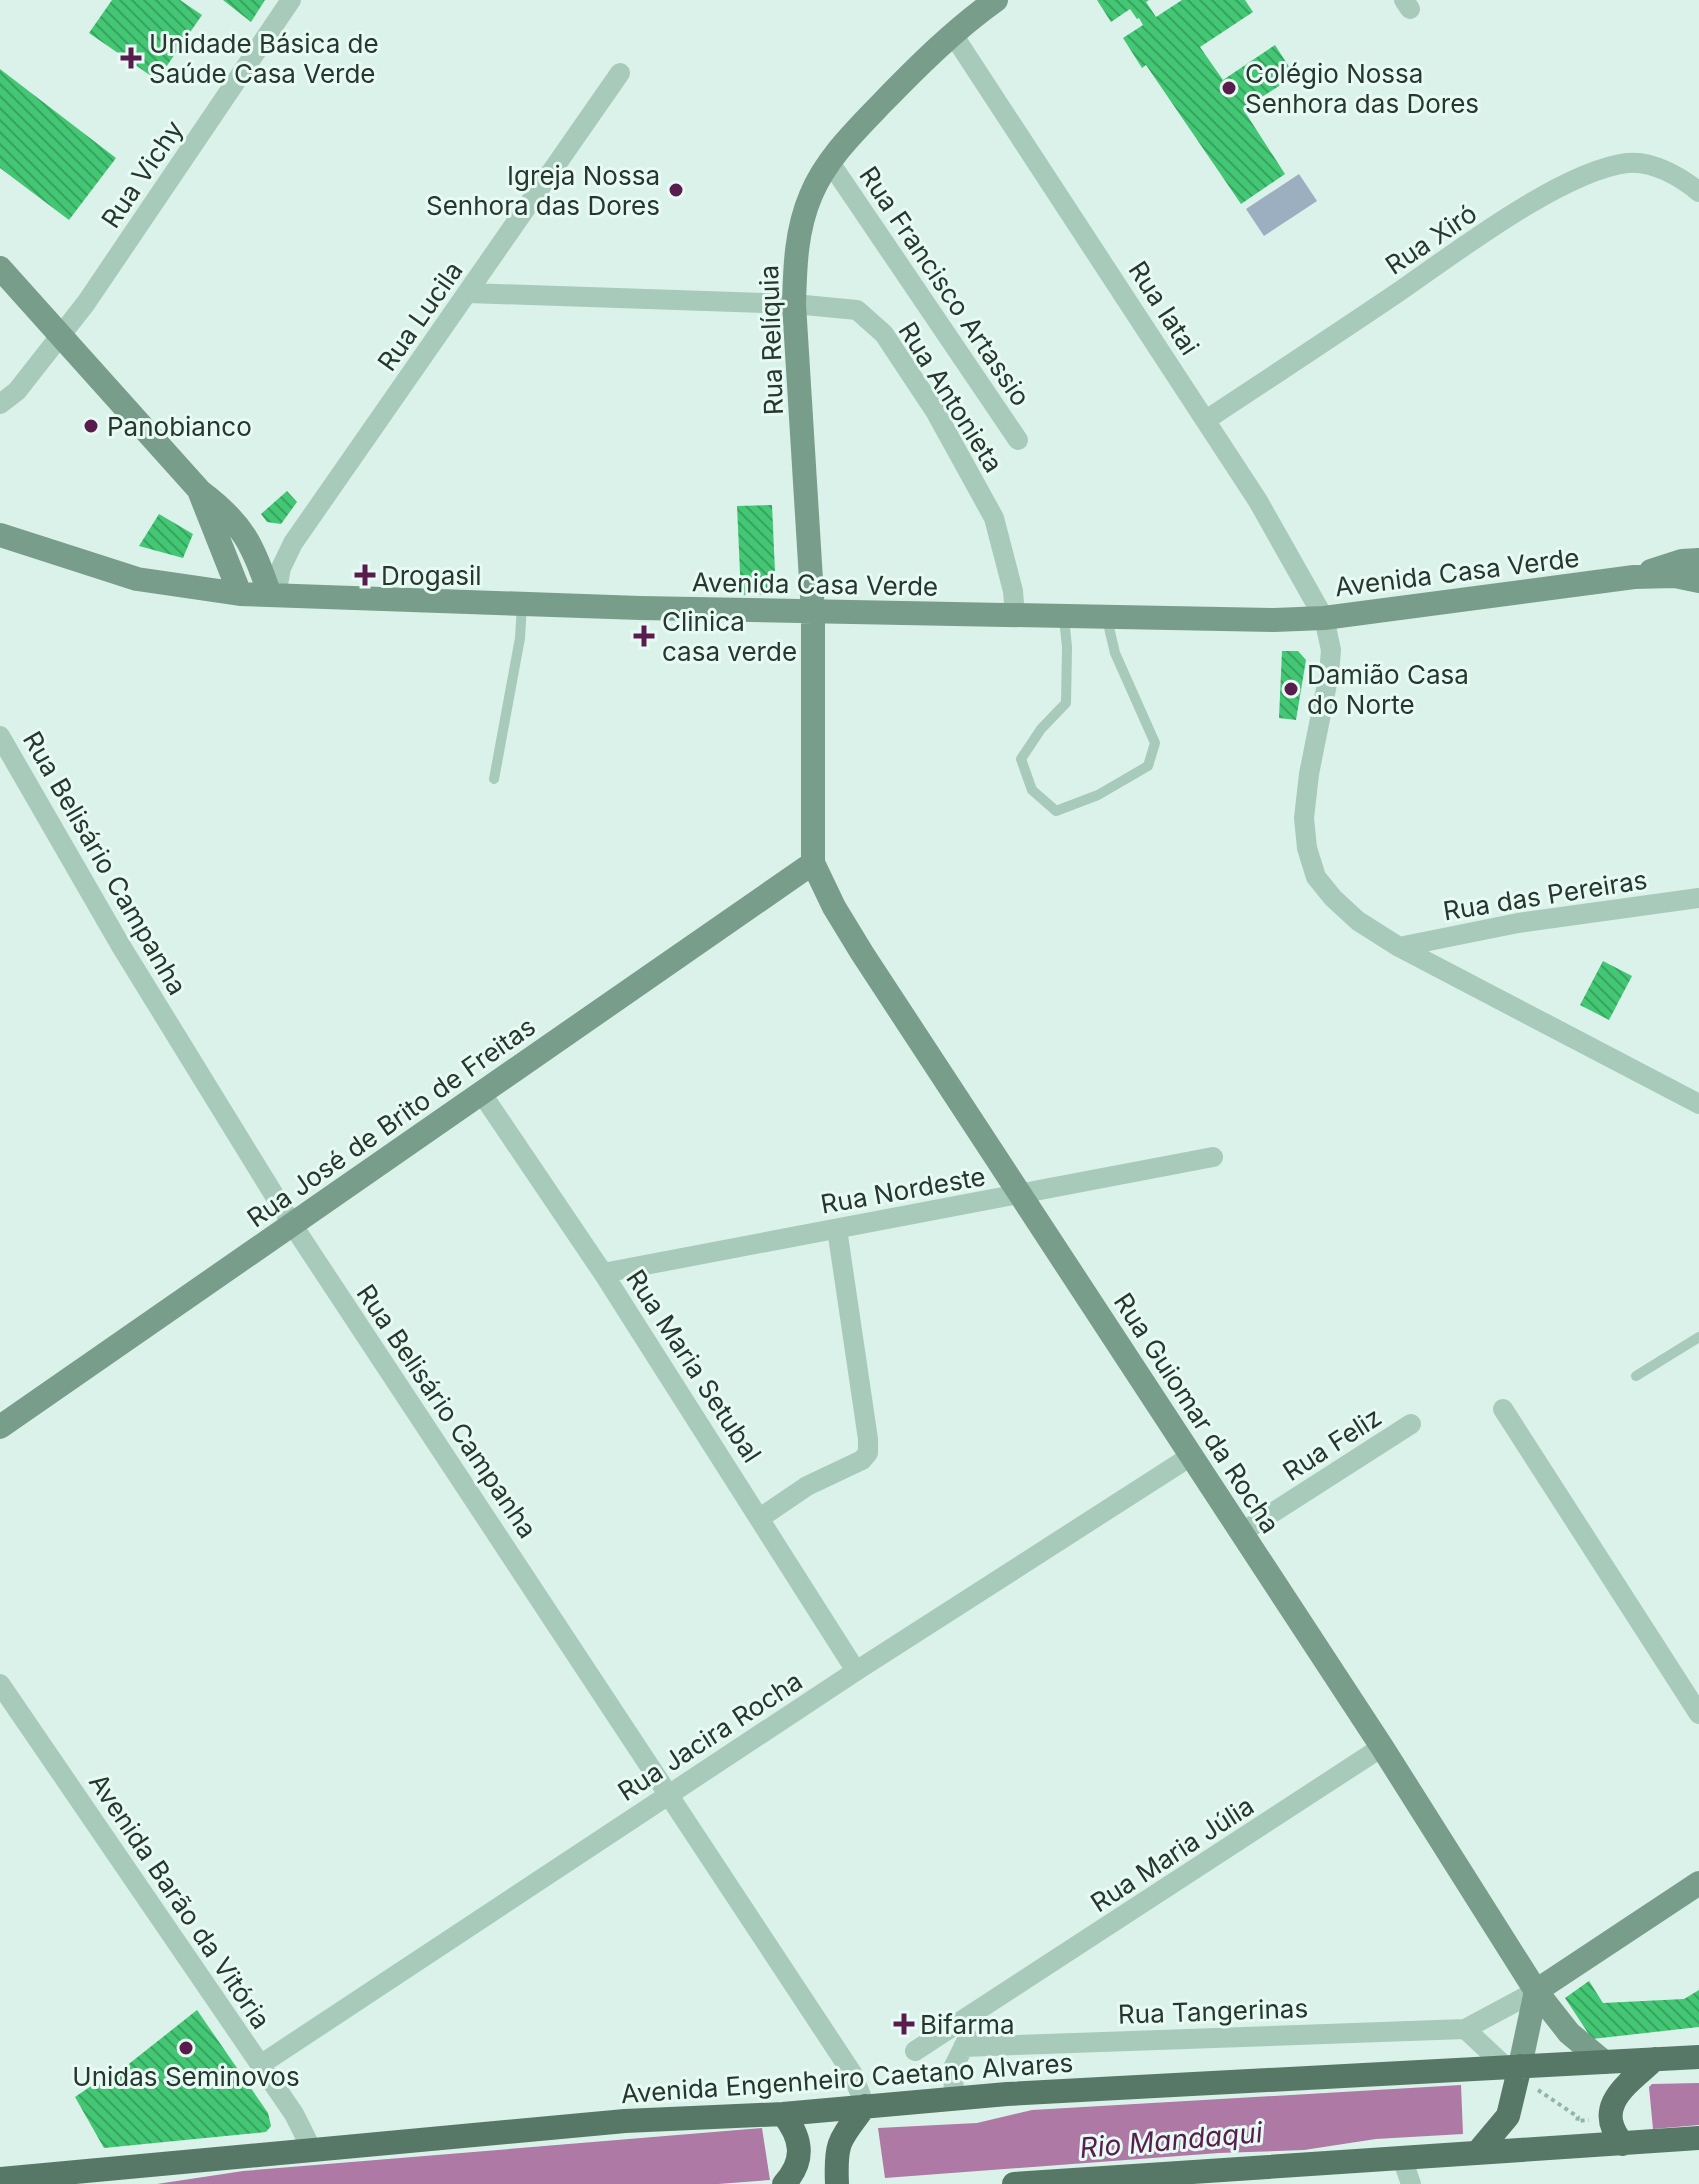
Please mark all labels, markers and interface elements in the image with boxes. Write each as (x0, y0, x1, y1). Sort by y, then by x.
place label: Unidade Básica de Saúde Casa Verde (149, 28, 379, 89)
marker: Unidade Básica de Saúde Casa Verde (120, 47, 142, 69)
place label: Colégio Nossa Senhora das Dores (1245, 58, 1479, 119)
marker: Colégio Nossa Senhora das Dores (1220, 79, 1238, 97)
street label: Rua Vichy (95, 114, 189, 234)
place label: Igreja Nossa Senhora das Dores (426, 160, 660, 221)
street label: Rua Francisco Artassio (853, 161, 1037, 411)
marker: Igreja Nossa Senhora das Dores (667, 181, 685, 199)
street label: Rua Xiró (1380, 197, 1482, 281)
street label: Rua Lucila (371, 255, 469, 377)
street label: Rua Iatai (1122, 255, 1206, 361)
street label: Rua Relíquia (753, 264, 789, 416)
street label: Rua Antonieta (892, 316, 1010, 478)
place label: Panobianco (107, 411, 252, 442)
marker: Panobianco (82, 417, 100, 435)
street label: Avenida Casa Verde (1333, 542, 1581, 602)
place label: Drogasil (381, 560, 482, 591)
marker: Drogasil (356, 566, 374, 584)
street label: Avenida Casa Verde (692, 566, 938, 602)
place label: Clinica casa verde (662, 606, 797, 667)
marker: Clinica casa verde (633, 625, 655, 647)
place label: Damião Casa do Norte (1307, 659, 1469, 720)
marker: Damião Casa do Norte (1282, 680, 1300, 698)
street label: Rua Belisário Campanha (17, 726, 193, 1000)
street label: Rua das Pereiras (1441, 864, 1649, 926)
street label: Rua José de Brito de Freitas (241, 1011, 541, 1233)
street label: Rua Nordeste (818, 1160, 988, 1220)
street label: Rua Maria Setubal (620, 1264, 768, 1468)
street label: Rua Belisário Campanha (351, 1278, 543, 1544)
street label: Rua Guiomar da Rocha (1108, 1287, 1286, 1539)
street label: Rua Feliz (1277, 1401, 1387, 1487)
street label: Rua Jacira Rocha (612, 1665, 808, 1807)
street label: Avenida Barão da Vitória (83, 1768, 277, 2034)
street label: Rua Maria Júlia (1085, 1790, 1259, 1918)
street label: Rua Tangerinas (1117, 1992, 1309, 2030)
place label: Bifarma (920, 2009, 1015, 2040)
marker: Bifarma (895, 2015, 913, 2033)
marker: Unidas Seminovos (177, 2039, 195, 2057)
street label: Avenida Engenheiro Caetano Alvares (620, 2047, 1074, 2109)
place label: Unidas Seminovos (72, 2061, 300, 2092)
water label: Rio Mandaqui (1078, 2115, 1265, 2165)

